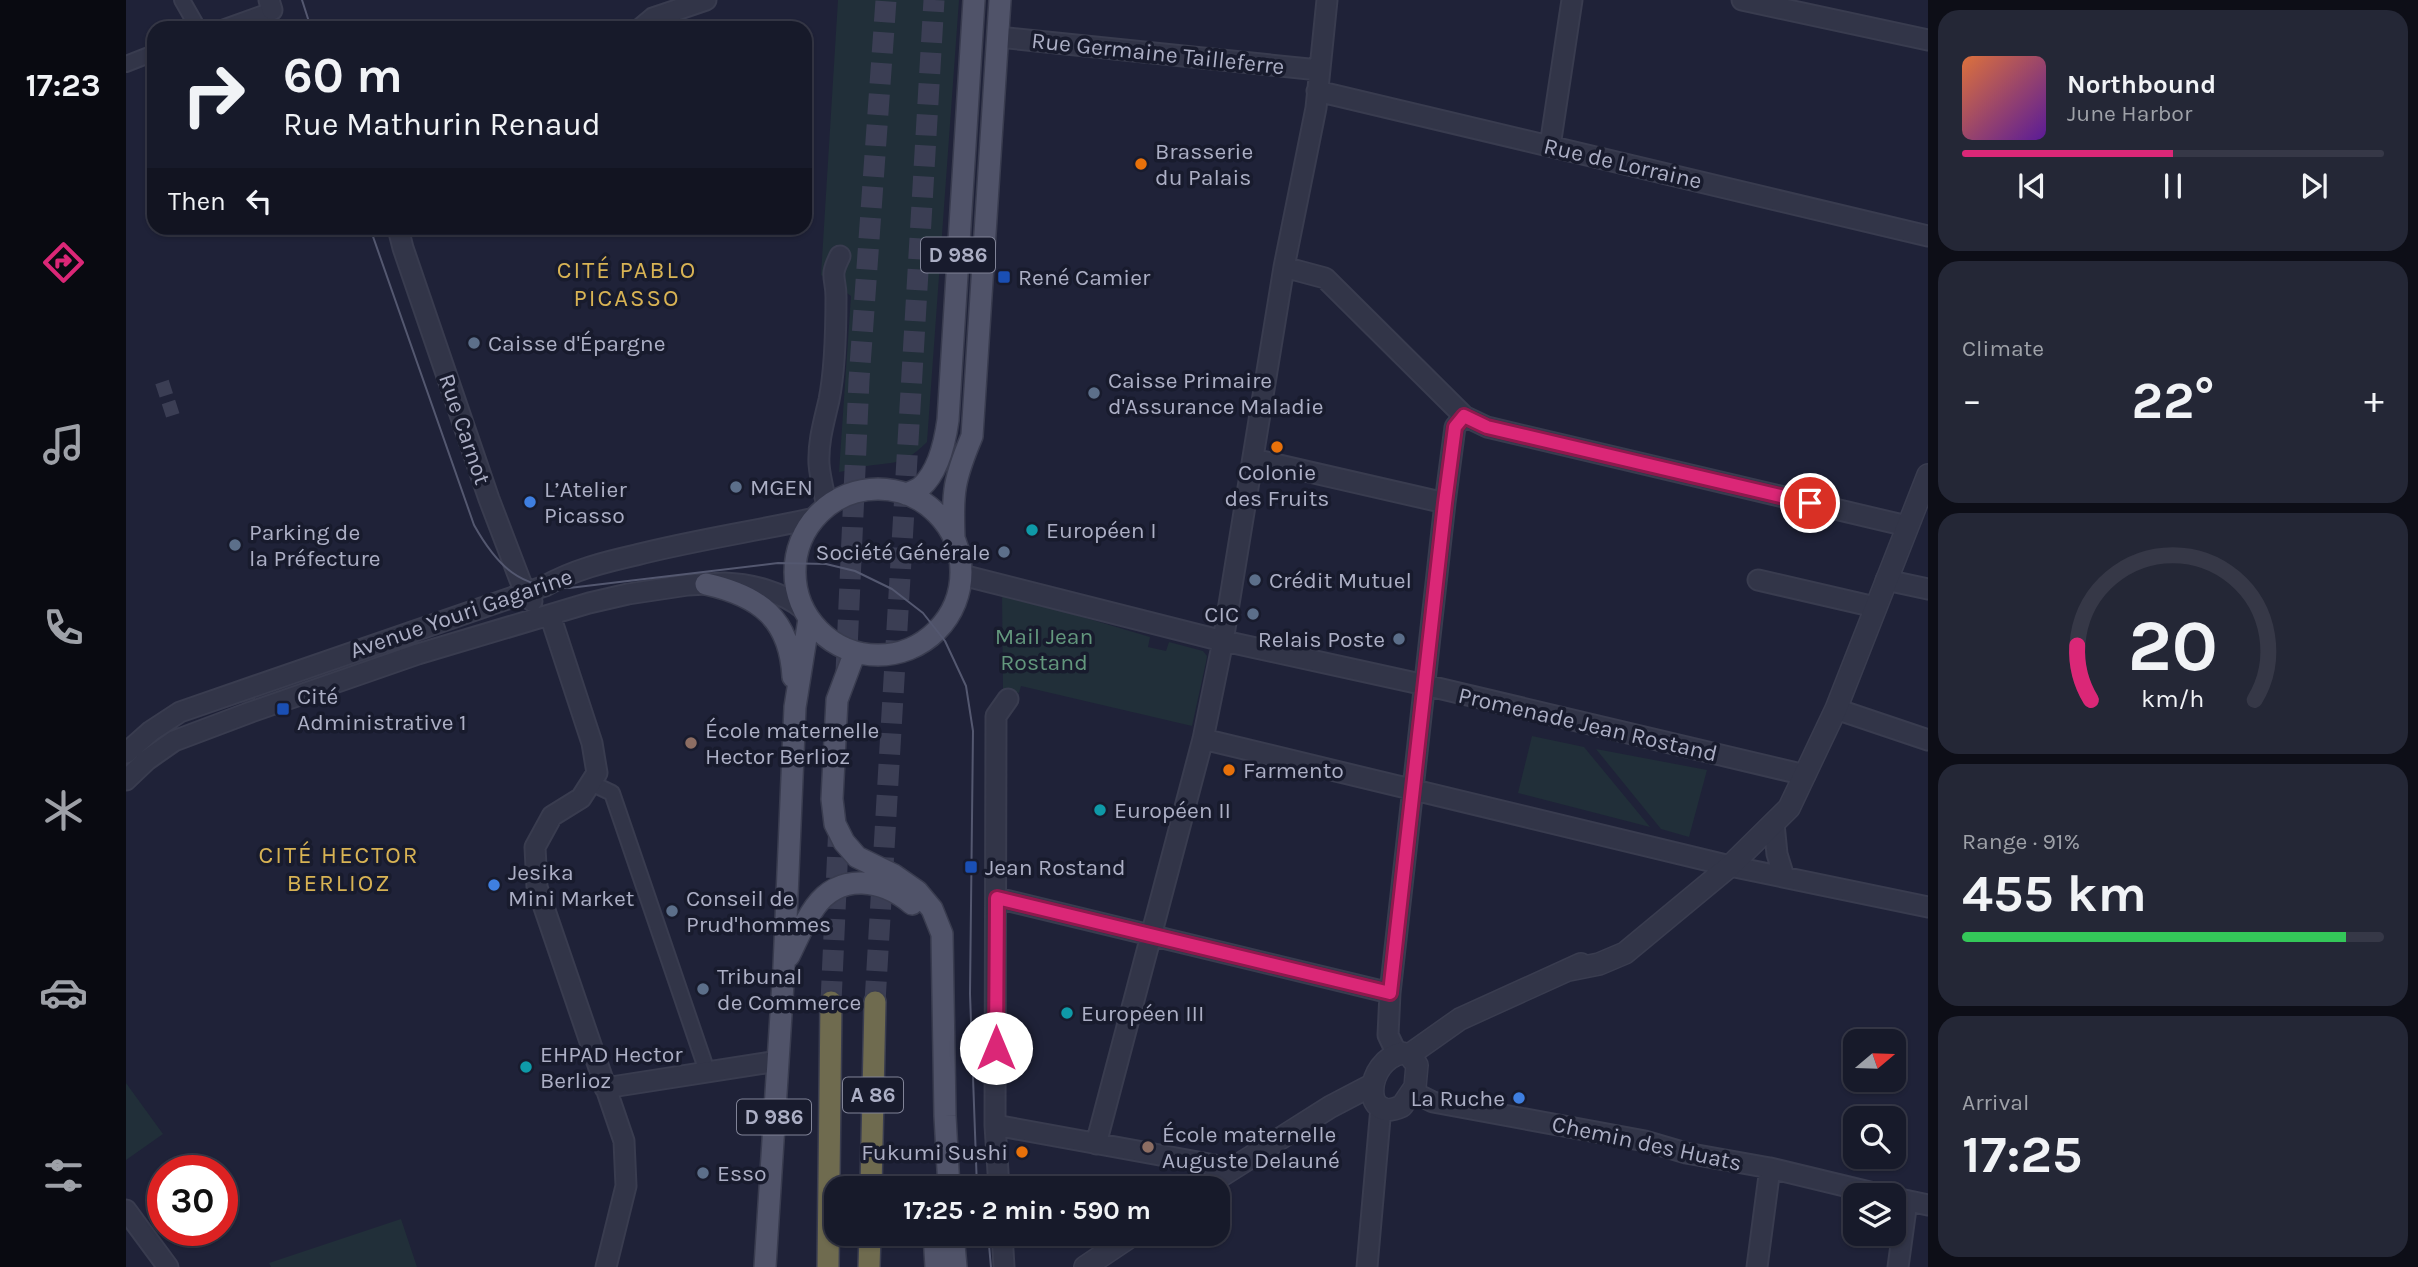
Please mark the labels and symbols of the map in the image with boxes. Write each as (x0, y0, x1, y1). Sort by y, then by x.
street label: Rue Germaine Tailleferre (1030, 27, 1286, 80)
street label: Rue de Lorraine (1541, 132, 1705, 195)
place label: Brasserie du Palais (1155, 138, 1253, 191)
marker: Brasserie du Palais (1133, 156, 1149, 172)
road number: D 986 (921, 238, 995, 272)
district label: CITÉ PABLO PICASSO (557, 255, 697, 312)
place label: René Camier (1018, 264, 1151, 291)
marker: René Camier (996, 269, 1012, 285)
place label: Caisse d'Épargne (488, 330, 665, 357)
marker: Caisse d'Épargne (466, 335, 482, 351)
place label: Caisse Primaire d'Assurance Maladie (1108, 367, 1324, 420)
street label: Rue Carnot (433, 370, 496, 488)
marker: Caisse Primaire d'Assurance Maladie (1086, 385, 1102, 401)
marker: Colonie des Fruits (1269, 439, 1285, 455)
place label: Colonie des Fruits (1225, 459, 1329, 512)
pin (1780, 473, 1840, 533)
place label: MGEN (750, 474, 813, 501)
place label: L’Atelier Picasso (544, 476, 627, 529)
marker: MGEN (728, 479, 744, 495)
marker: L’Atelier Picasso (522, 494, 538, 510)
place label: Européen I (1046, 517, 1157, 544)
place label: Parking de la Préfecture (249, 519, 381, 572)
marker: Européen I (1024, 522, 1040, 538)
marker: Parking de la Préfecture (227, 537, 243, 553)
place label: Société Générale (816, 539, 990, 566)
marker: Société Générale (996, 544, 1012, 560)
street label: Avenue Youri Gagarine (346, 563, 576, 664)
place label: Crédit Mutuel (1269, 567, 1412, 594)
marker: Crédit Mutuel (1247, 572, 1263, 588)
place label: CIC (1204, 601, 1239, 628)
marker: CIC (1245, 606, 1261, 622)
park label: Mail Jean Rostand (995, 623, 1093, 676)
place label: Relais Poste (1258, 626, 1385, 653)
marker: Relais Poste (1391, 631, 1407, 647)
street label: Promenade Jean Rostand (1456, 682, 1720, 767)
place label: Cité Administrative 1 (297, 683, 467, 736)
marker: Cité Administrative 1 (275, 701, 291, 717)
place label: École maternelle Hector Berlioz (705, 717, 879, 770)
marker: École maternelle Hector Berlioz (683, 735, 699, 751)
place label: Farmento (1243, 757, 1344, 784)
marker: Farmento (1221, 762, 1237, 778)
place label: Européen II (1114, 797, 1231, 824)
marker: Européen II (1092, 802, 1108, 818)
district label: CITÉ HECTOR BERLIOZ (258, 840, 420, 897)
place label: Jean Rostand (985, 854, 1126, 881)
place label: Jesika Mini Market (508, 859, 635, 912)
marker: Jean Rostand (963, 859, 979, 875)
marker: Jesika Mini Market (486, 877, 502, 893)
place label: Conseil de Prud'hommes (686, 885, 831, 938)
marker: Conseil de Prud'hommes (664, 903, 680, 919)
place label: Tribunal de Commerce (717, 963, 861, 1016)
marker: Tribunal de Commerce (695, 981, 711, 997)
place label: Européen III (1081, 1000, 1204, 1027)
marker: Européen III (1059, 1005, 1075, 1021)
position arrow (959, 1011, 1033, 1085)
north arrow (1843, 1029, 1906, 1092)
place label: EHPAD Hector Berlioz (540, 1041, 683, 1094)
marker: EHPAD Hector Berlioz (518, 1059, 534, 1075)
road number: A 86 (843, 1078, 903, 1112)
place label: La Ruche (1411, 1085, 1505, 1112)
marker: La Ruche (1511, 1090, 1527, 1106)
road number: D 986 (737, 1100, 811, 1134)
street label: Chemin des Huats (1550, 1110, 1744, 1177)
place label: École maternelle Auguste Delauné (1162, 1121, 1340, 1174)
place label: Fukumi Sushi (861, 1139, 1008, 1166)
marker: École maternelle Auguste Delauné (1140, 1139, 1156, 1155)
marker: Fukumi Sushi (1014, 1144, 1030, 1160)
speed limit sign: 30 (147, 1155, 238, 1246)
place label: Esso (717, 1160, 767, 1187)
marker: Esso (695, 1165, 711, 1181)

